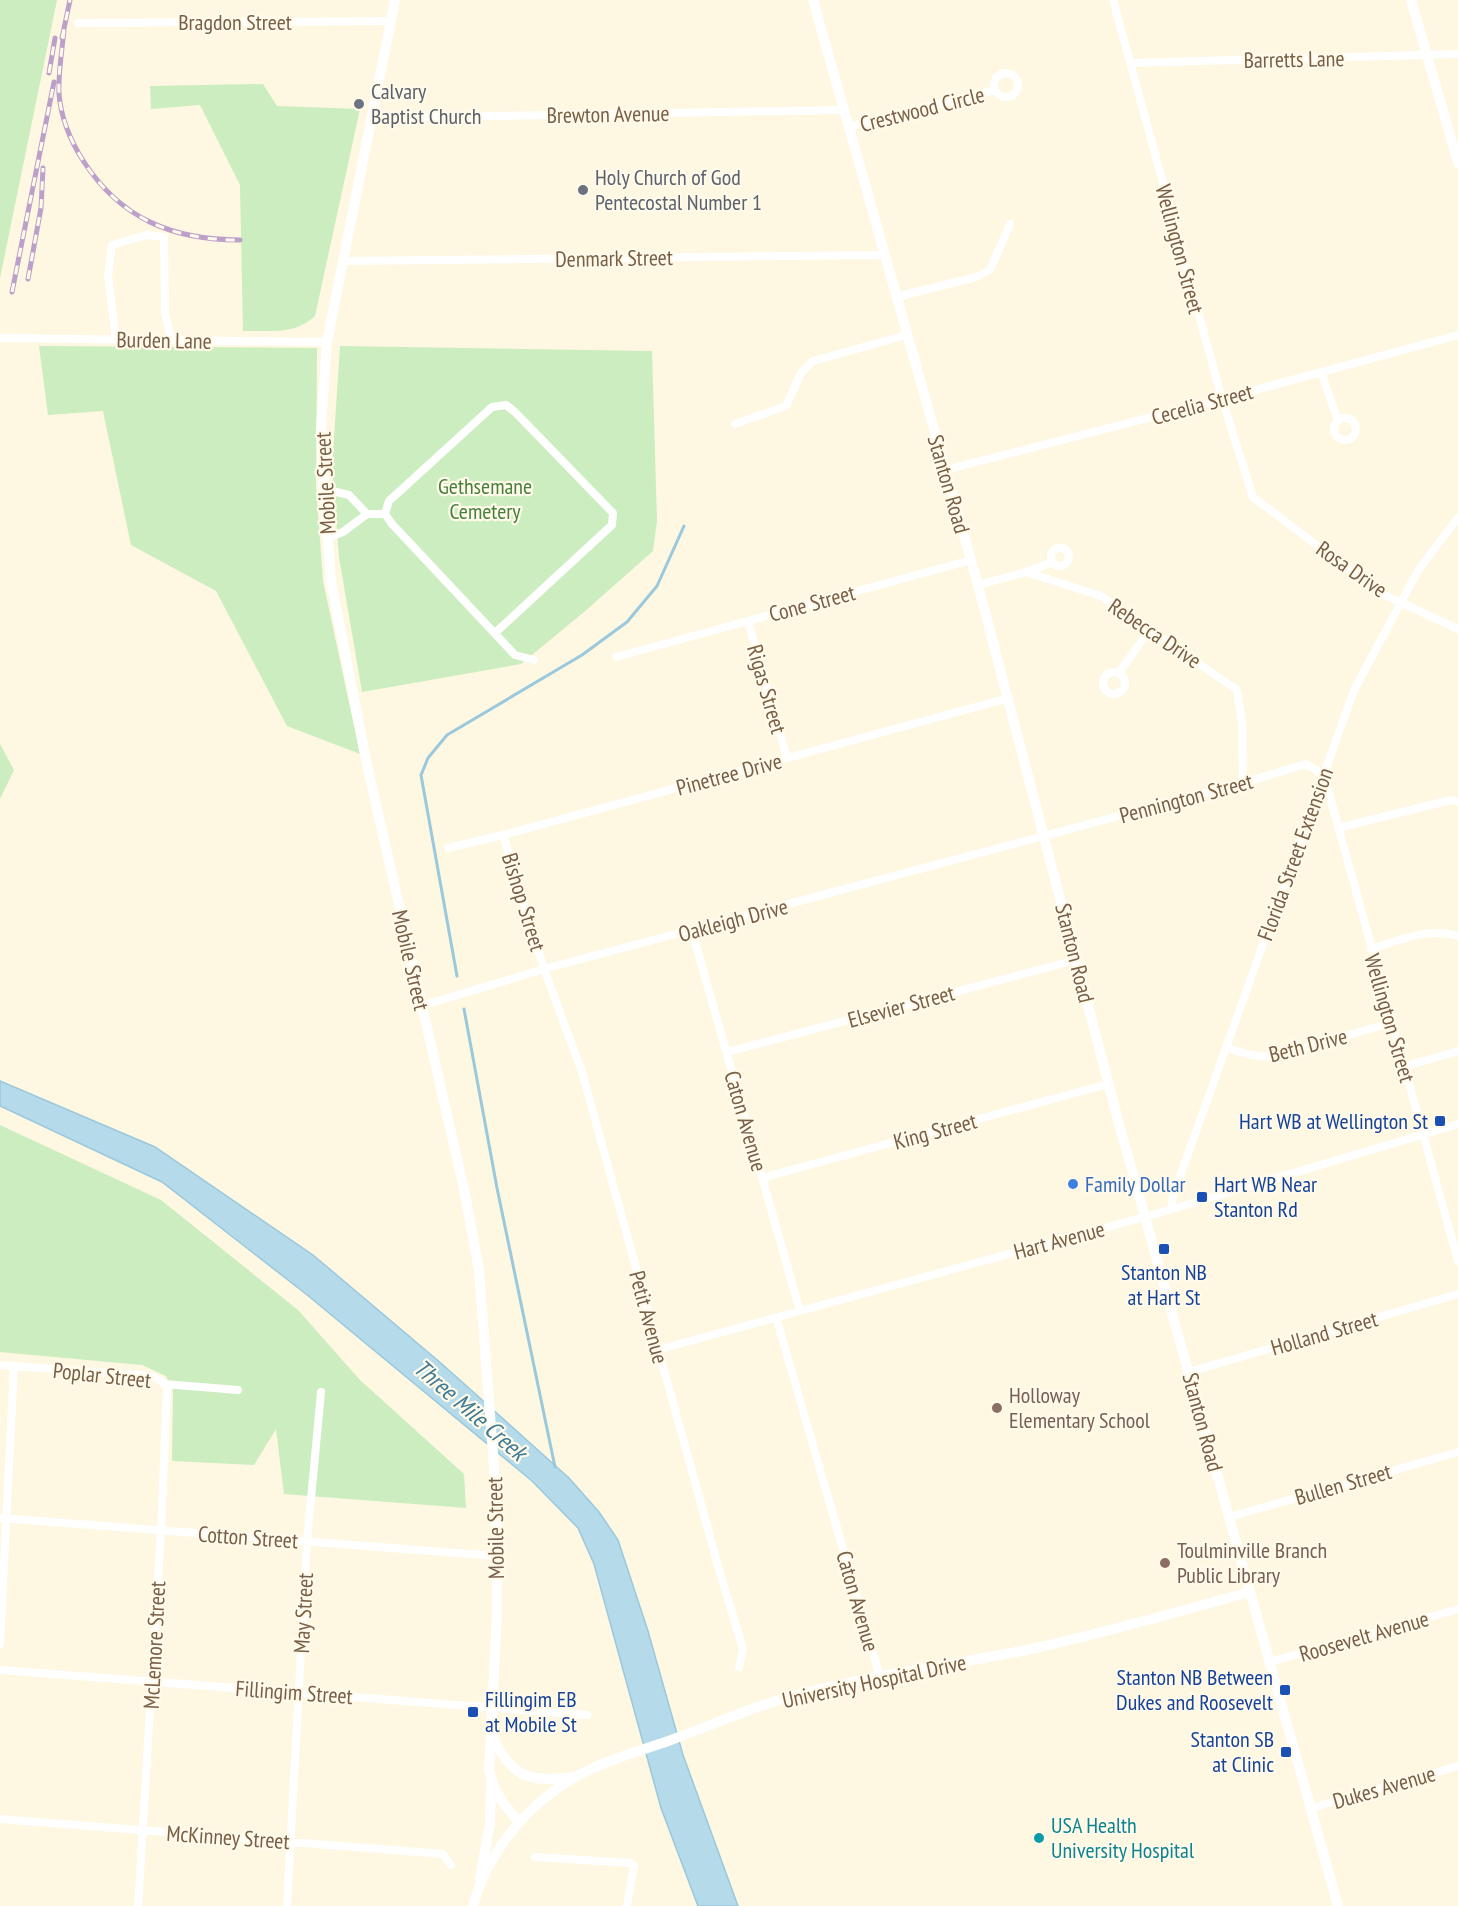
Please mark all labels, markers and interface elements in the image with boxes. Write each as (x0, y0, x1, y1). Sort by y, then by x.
street label: Bragdon Street (178, 8, 292, 36)
street label: Barretts Lane (1243, 44, 1345, 74)
place label: Calvary Baptist Church (371, 77, 482, 130)
street label: Crestwood Circle (857, 80, 987, 138)
marker: Calvary Baptist Church (352, 97, 366, 111)
street label: Brewton Avenue (546, 99, 670, 129)
place label: Holy Church of God Pentecostal Number 1 (595, 163, 762, 216)
street label: Wellington Street (1149, 181, 1211, 317)
marker: Holy Church of God Pentecostal Number 1 (576, 183, 590, 197)
street label: Denmark Street (555, 243, 673, 273)
street label: Burden Lane (116, 325, 212, 355)
street label: Cecelia Street (1148, 377, 1256, 431)
street label: Mobile Street (308, 431, 342, 535)
street label: Stanton Road (922, 432, 976, 536)
park label: Gethsemane Cemetery (438, 472, 532, 525)
street label: Rosa Drive (1311, 535, 1393, 603)
street label: Cone Street (766, 578, 858, 628)
street label: Rebecca Drive (1103, 592, 1207, 674)
street label: Rigas Street (741, 641, 793, 737)
street label: Pinetree Drive (673, 746, 785, 802)
street label: Florida Street Extension (1251, 764, 1339, 944)
street label: Pennington Street (1116, 767, 1256, 829)
street label: Bishop Street (496, 849, 552, 955)
street label: Oakleigh Drive (675, 892, 791, 948)
street label: Stanton Road (1049, 901, 1101, 1005)
street label: Mobile Street (386, 907, 436, 1013)
street label: Wellington Street (1358, 950, 1422, 1086)
street label: Elsevier Street (845, 978, 957, 1034)
street label: Beth Drive (1266, 1022, 1350, 1068)
street label: Caton Avenue (718, 1067, 774, 1175)
street label: King Street (890, 1106, 980, 1156)
place label: Hart WB at Wellington St (1239, 1107, 1428, 1135)
marker: Hart WB at Wellington St (1433, 1114, 1447, 1128)
place label: Family Dollar (1085, 1170, 1186, 1198)
place label: Hart WB Near Stanton Rd (1214, 1170, 1317, 1223)
marker: Family Dollar (1066, 1177, 1080, 1191)
marker: Hart WB Near Stanton Rd (1195, 1190, 1209, 1204)
street label: Hart Avenue (1010, 1214, 1108, 1266)
marker: Stanton NB at Hart St (1157, 1242, 1171, 1256)
place label: Stanton NB at Hart St (1121, 1258, 1207, 1311)
street label: Petit Avenue (623, 1268, 675, 1366)
street label: Holland Street (1267, 1304, 1381, 1362)
water label: Three Mile Creek (407, 1352, 535, 1469)
street label: Poplar Street (52, 1356, 152, 1394)
street label: Stanton Road (1176, 1370, 1230, 1474)
place label: Holloway Elementary School (1009, 1381, 1151, 1434)
marker: Holloway Elementary School (990, 1401, 1004, 1415)
street label: Bullen Street (1291, 1457, 1395, 1511)
street label: Mobile Street (480, 1477, 510, 1579)
street label: Cotton Street (197, 1520, 299, 1554)
place label: Toulminville Branch Public Library (1177, 1536, 1327, 1589)
street label: Caton Avenue (830, 1547, 886, 1655)
marker: Toulminville Branch Public Library (1158, 1556, 1172, 1570)
street label: May Street (287, 1572, 319, 1654)
street label: McLemore Street (137, 1580, 171, 1710)
street label: Roosevelt Avenue (1296, 1604, 1432, 1668)
street label: University Hospital Drive (779, 1648, 969, 1714)
place label: Stanton NB Between Dukes and Roosevelt (1116, 1663, 1273, 1716)
street label: Fillingim Street (234, 1674, 354, 1710)
marker: Stanton NB Between Dukes and Roosevelt (1278, 1683, 1292, 1697)
place label: Fillingim EB at Mobile St (485, 1685, 577, 1738)
marker: Fillingim EB at Mobile St (466, 1705, 480, 1719)
place label: Stanton SB at Clinic (1191, 1725, 1274, 1778)
marker: Stanton SB at Clinic (1279, 1745, 1293, 1759)
street label: Dukes Avenue (1329, 1759, 1439, 1815)
place label: USA Health University Hospital (1051, 1811, 1195, 1864)
street label: McKinney Street (166, 1819, 290, 1855)
marker: USA Health University Hospital (1032, 1831, 1046, 1845)

